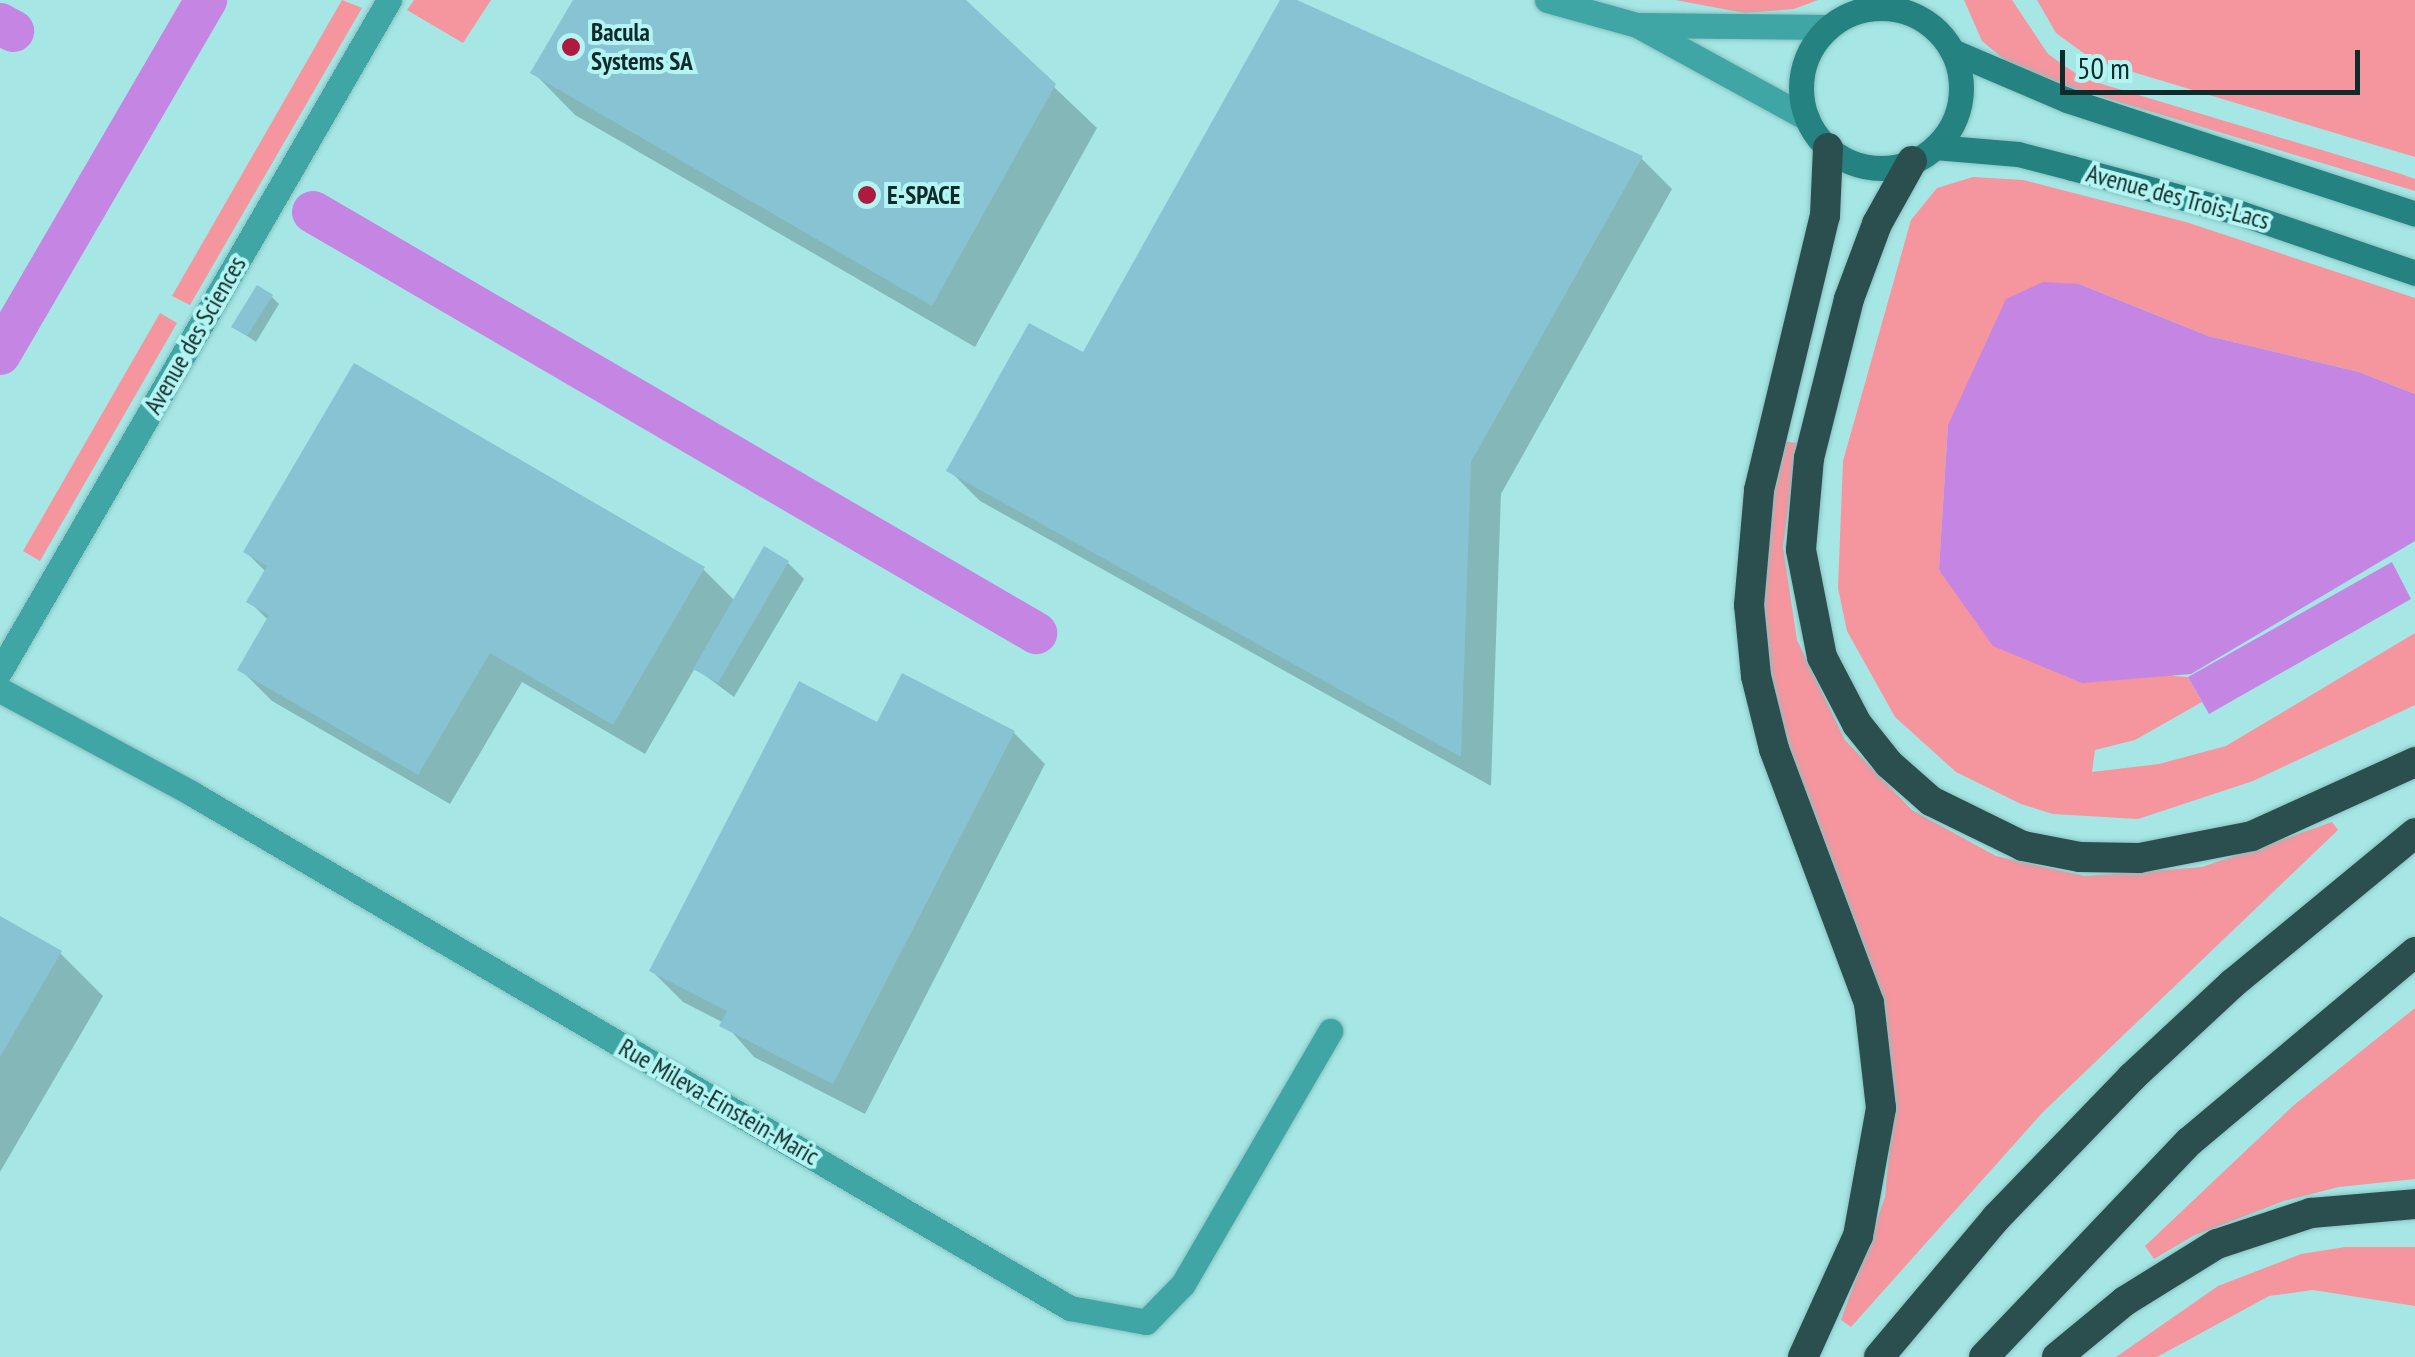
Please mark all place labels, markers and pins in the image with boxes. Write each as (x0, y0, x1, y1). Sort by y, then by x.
place label: Bacula Systems SA (591, 18, 693, 77)
marker: Bacula Systems SA (560, 36, 582, 58)
place label: E-SPACE (887, 180, 961, 210)
marker: E-SPACE (856, 184, 878, 206)

